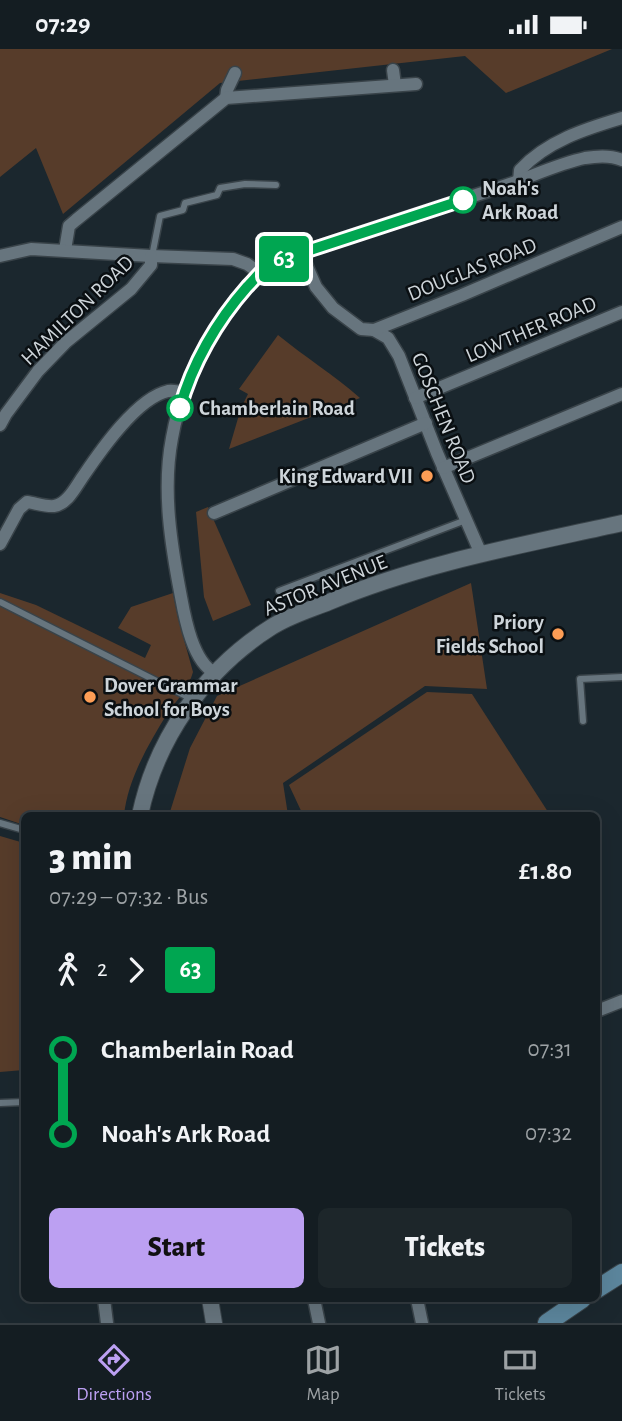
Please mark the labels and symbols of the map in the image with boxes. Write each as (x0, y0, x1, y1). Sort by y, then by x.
place label: Noah's Ark Road (482, 178, 558, 223)
marker: Noah's Ark Road (450, 187, 476, 213)
street label: DOUGLAS ROAD (405, 234, 540, 305)
line badge: 63 (252, 236, 316, 282)
street label: HAMILTON ROAD (17, 252, 138, 369)
street label: LOWTHER ROAD (463, 292, 600, 366)
street label: GOSCHEN ROAD (408, 350, 479, 487)
marker: Chamberlain Road (167, 395, 193, 421)
place label: Chamberlain Road (199, 398, 355, 419)
place label: King Edward VII (279, 466, 413, 487)
marker: King Edward VII (419, 468, 435, 484)
street label: ASTOR AVENUE (261, 551, 390, 620)
place label: Priory Fields School (436, 612, 545, 657)
marker: Priory Fields School (550, 626, 566, 642)
place label: Dover Grammar School for Boys (104, 675, 238, 720)
marker: Dover Grammar School for Boys (82, 689, 98, 705)

